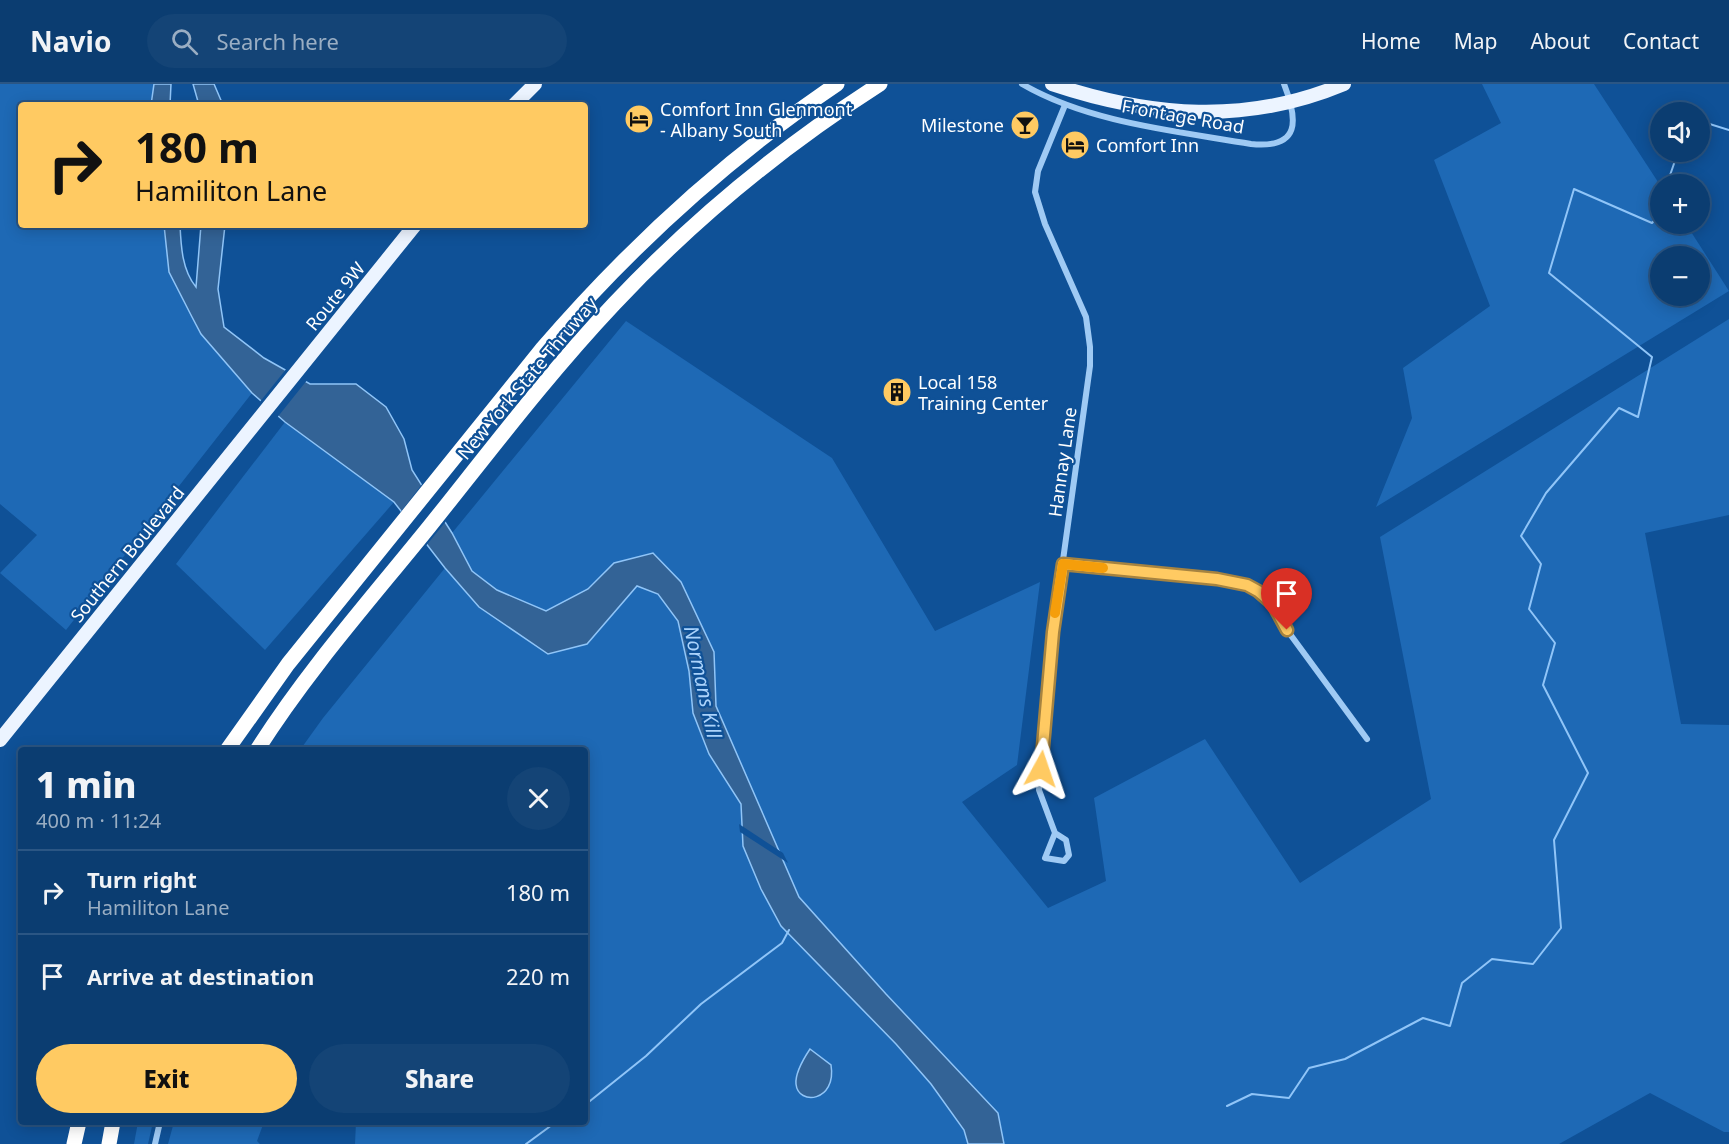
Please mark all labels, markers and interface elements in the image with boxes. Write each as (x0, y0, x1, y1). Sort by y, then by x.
search box (147, 14, 567, 68)
text: Navio (30, 22, 111, 60)
icon: search (168, 25, 201, 58)
text: Search here (216, 26, 339, 56)
text: Home (1361, 27, 1421, 55)
text: Map (1454, 27, 1497, 55)
text: About (1530, 27, 1590, 55)
text: Contact (1623, 27, 1699, 55)
street label: Frontage Road (1120, 93, 1246, 139)
place label: Comfort Inn Glenmont - Albany South (660, 97, 853, 142)
map controls (1650, 102, 1710, 306)
button: sound (1650, 102, 1710, 162)
hotel icon: Comfort Inn Glenmont - Albany South (623, 103, 655, 135)
bar icon: Milestone (1009, 109, 1041, 141)
place label: Milestone (921, 113, 1004, 137)
text: 180 m (135, 118, 259, 175)
icon: right (36, 126, 114, 204)
hotel icon: Comfort Inn (1059, 129, 1091, 161)
place label: Comfort Inn (1096, 133, 1199, 157)
text: Hamiliton Lane (135, 172, 327, 209)
button: + (1650, 174, 1710, 234)
button: − (1650, 246, 1710, 306)
street label: Route 9W (300, 257, 370, 335)
street label: New York State Thruway (452, 291, 603, 464)
place label: Local 158 Training Center (918, 370, 1049, 415)
building icon: Local 158 Training Center (881, 376, 913, 408)
street label: Hannay Lane (1042, 406, 1082, 518)
street label: Southern Boulevard (65, 481, 189, 627)
pin (1261, 568, 1312, 630)
icon: arrive (1270, 577, 1303, 610)
water label: Normans Kill (678, 623, 728, 742)
position arrow (1009, 737, 1073, 801)
text: 1 min (36, 760, 137, 809)
button: close (507, 767, 570, 830)
text: 400 m · 11:24 (36, 807, 161, 834)
text: Turn right (87, 864, 197, 894)
icon: right (36, 876, 69, 909)
text: 180 m (506, 877, 570, 907)
text: Hamiliton Lane (87, 894, 229, 921)
icon: arrive (36, 960, 69, 993)
text: Arrive at destination (87, 961, 314, 991)
text: 220 m (506, 961, 570, 991)
button: Exit (36, 1044, 297, 1113)
button: Share (309, 1044, 570, 1113)

